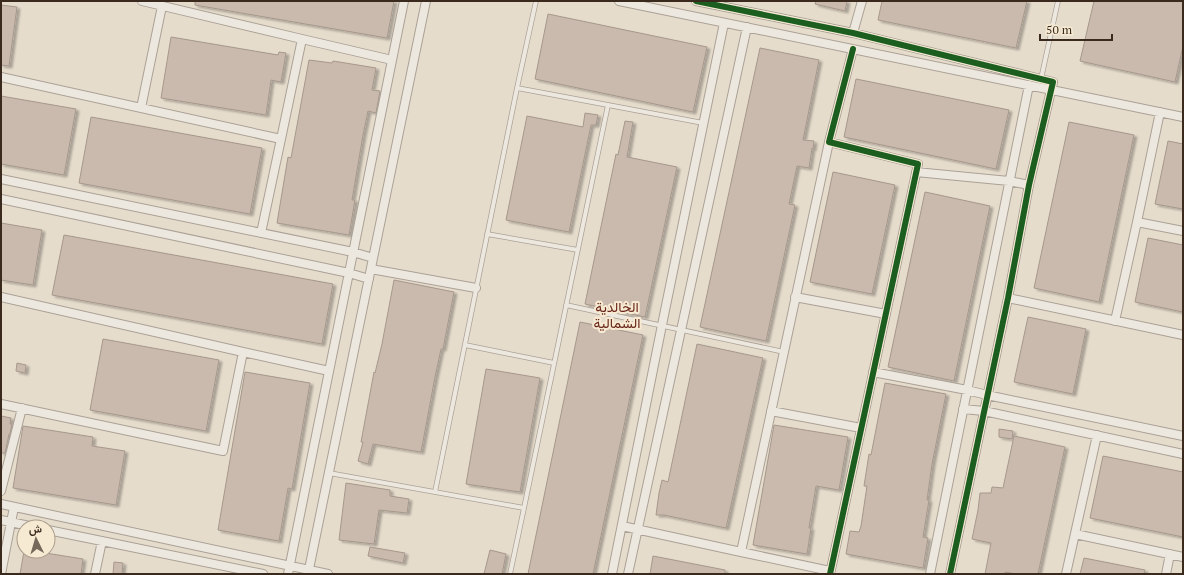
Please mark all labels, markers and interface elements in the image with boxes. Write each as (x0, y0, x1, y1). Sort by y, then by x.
scale bar (1040, 16, 1112, 42)
text: 50 m (1046, 22, 1073, 37)
district label: الخالدية الشمالية (593, 297, 641, 332)
north arrow (16, 519, 56, 559)
text: ش (28, 521, 42, 537)

